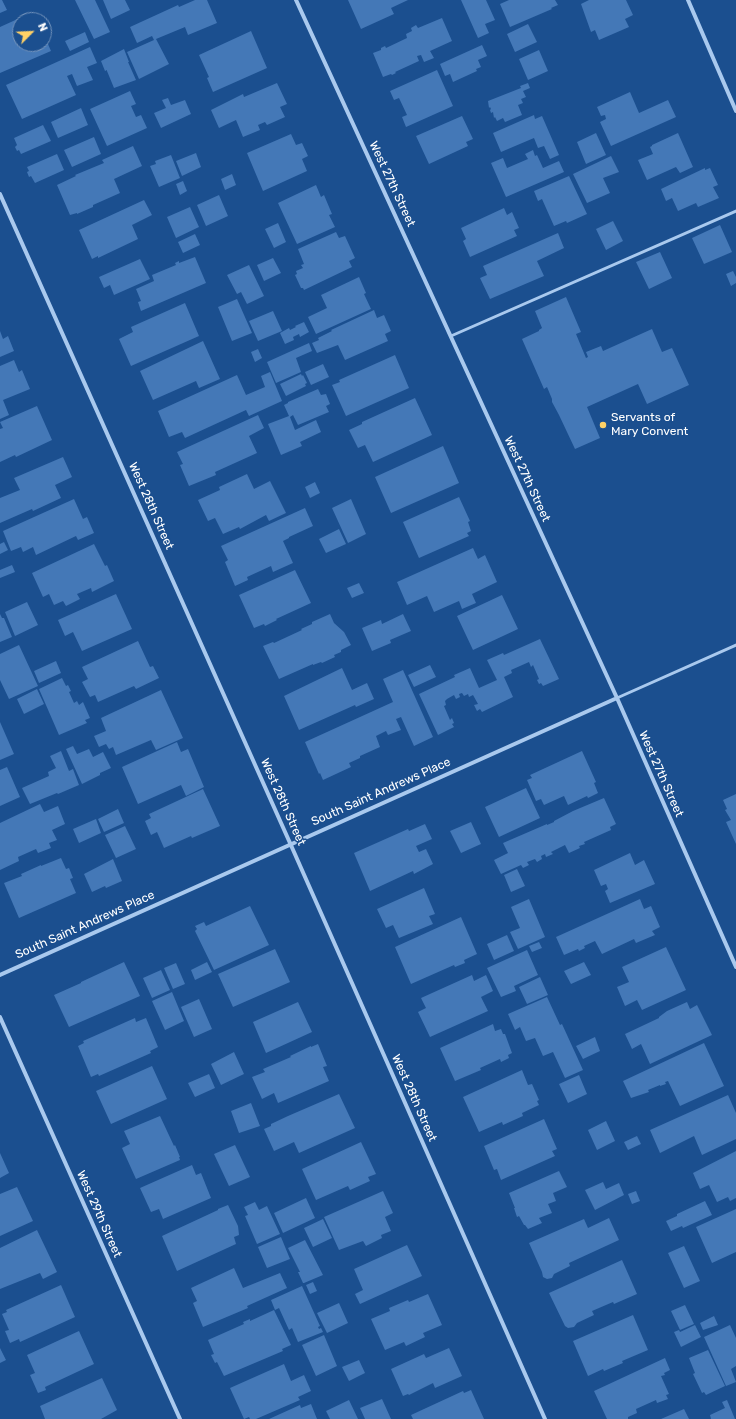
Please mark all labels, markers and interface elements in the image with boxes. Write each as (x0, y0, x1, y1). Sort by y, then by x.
north arrow (12, 12, 52, 52)
text: N (35, 21, 50, 34)
street label: West 27th Street (366, 139, 418, 229)
place label: Servants of Mary Convent (611, 411, 688, 439)
marker: Servants of Mary Convent (598, 420, 608, 430)
street label: West 27th Street (501, 434, 553, 524)
street label: West 28th Street (125, 460, 177, 552)
street label: West 27th Street (636, 729, 686, 819)
street label: South Saint Andrews Place (309, 755, 453, 829)
street label: West 28th Street (257, 756, 309, 848)
street label: South Saint Andrews Place (13, 888, 157, 962)
street label: West 28th Street (388, 1052, 440, 1144)
street label: West 29th Street (73, 1168, 125, 1260)

